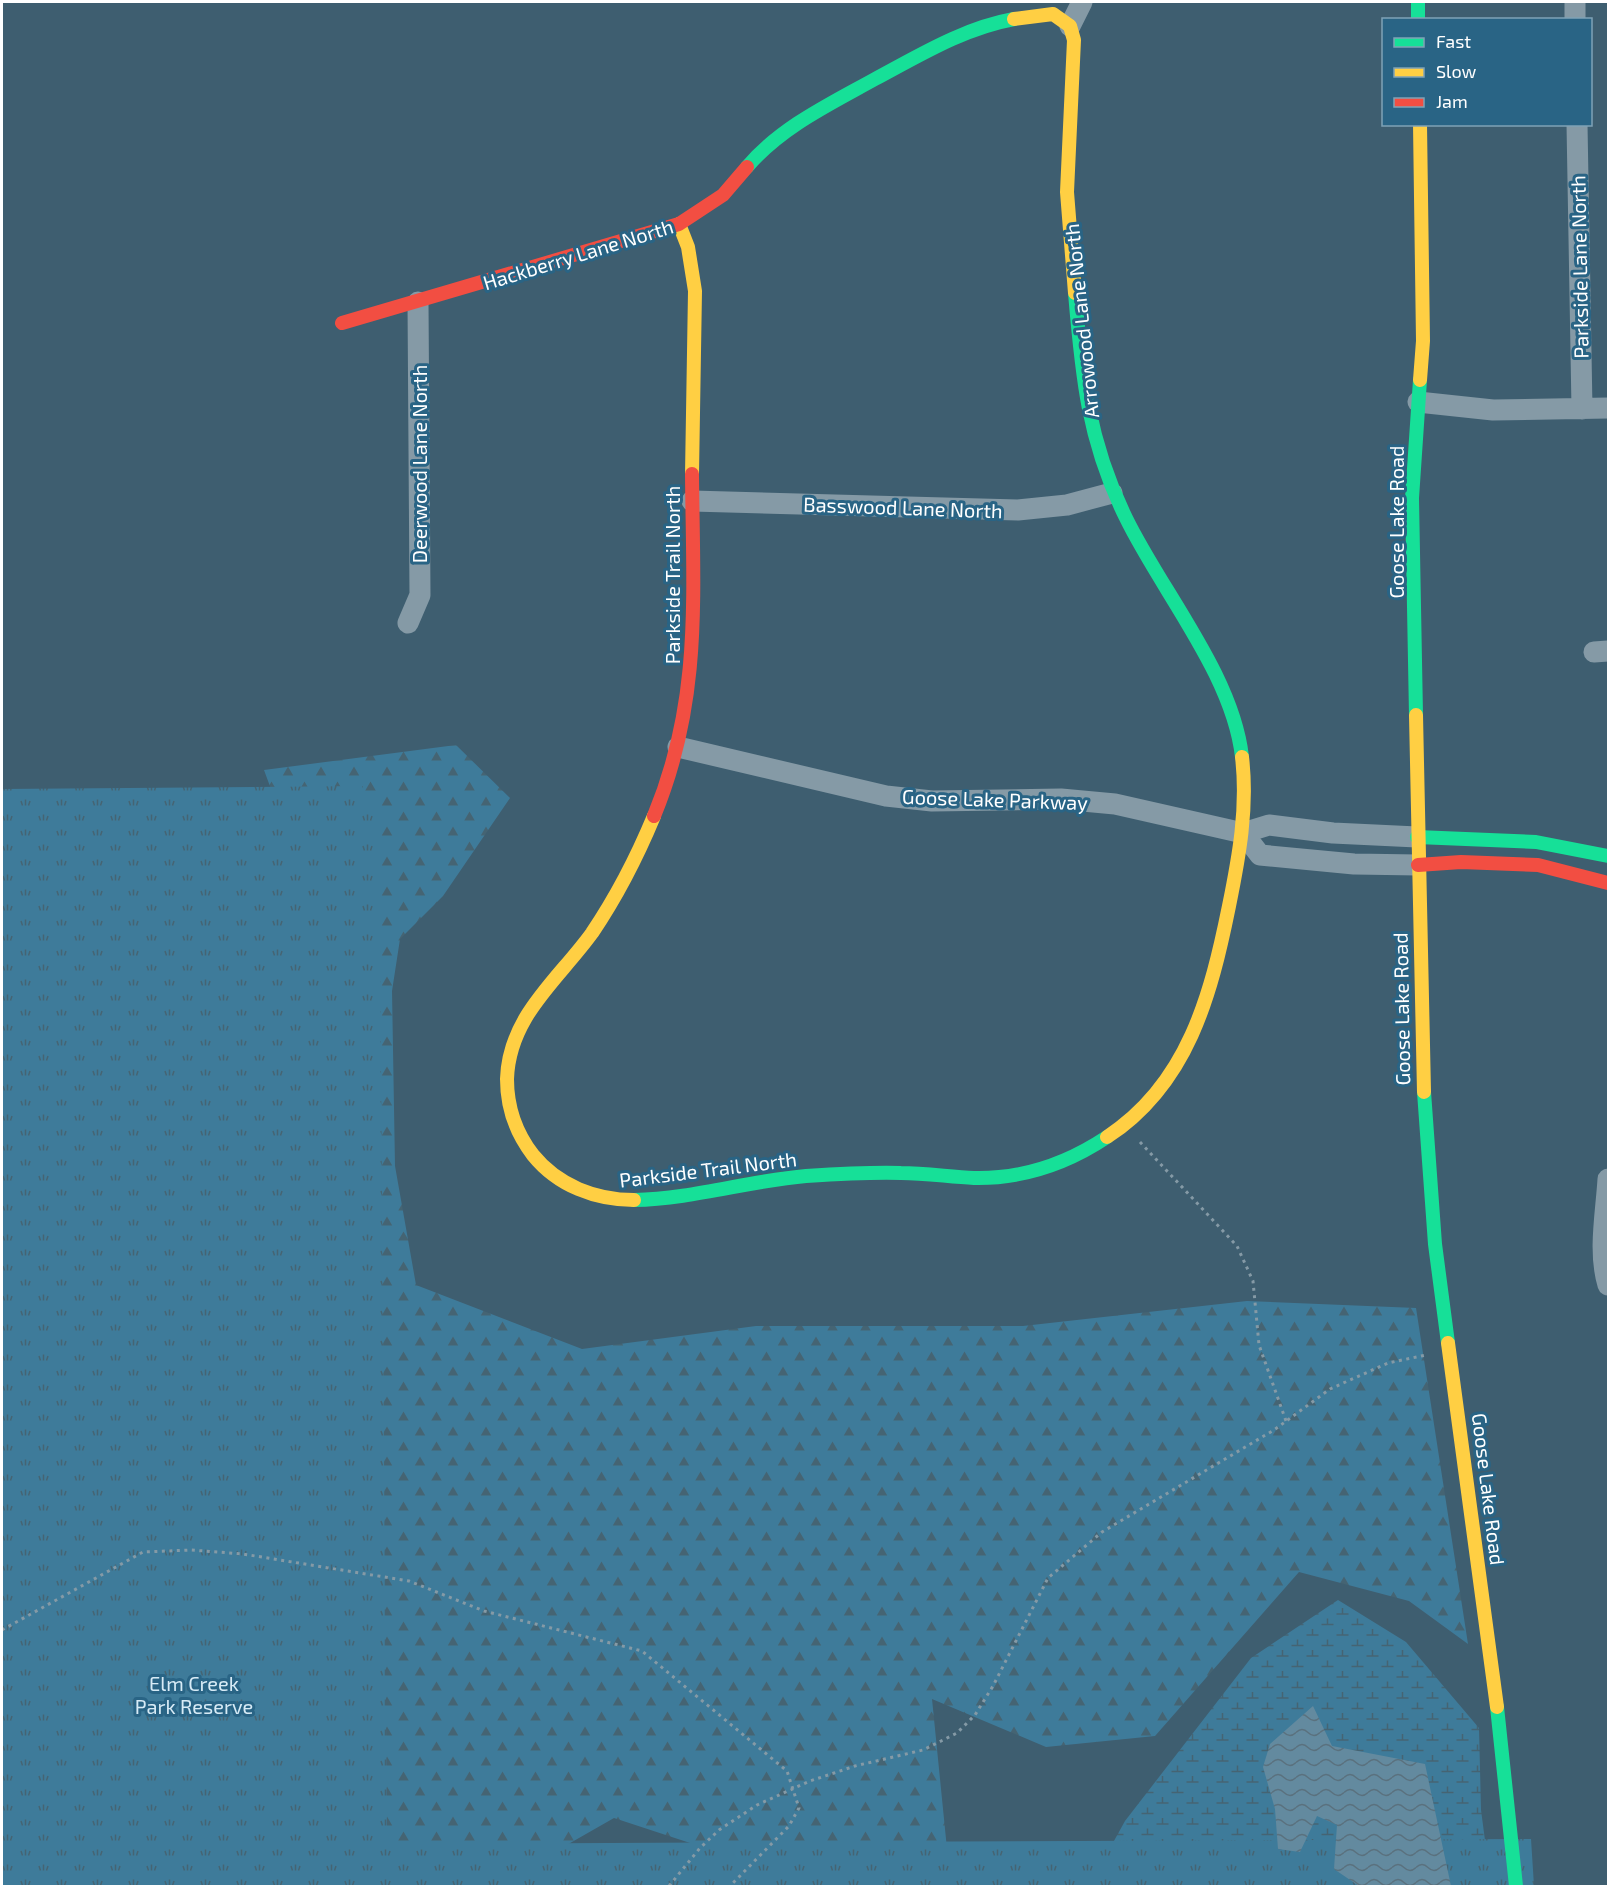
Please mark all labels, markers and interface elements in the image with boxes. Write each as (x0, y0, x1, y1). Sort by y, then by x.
legend (1382, 18, 1592, 126)
text: Fast (1436, 30, 1471, 52)
text: Slow (1436, 60, 1477, 82)
text: Jam (1436, 90, 1468, 112)
street label: Parkside Lane North (1565, 175, 1593, 359)
street label: Hackberry Lane North (480, 214, 676, 294)
street label: Arrowood Lane North (1059, 223, 1103, 419)
street label: Deerwood Lane North (407, 365, 431, 563)
street label: Goose Lake Road (1384, 445, 1408, 599)
street label: Parkside Trail North (660, 486, 684, 664)
street label: Basswood Lane North (803, 492, 1003, 522)
street label: Goose Lake Parkway (902, 784, 1089, 814)
street label: Goose Lake Road (1388, 932, 1414, 1086)
street label: Parkside Trail North (618, 1146, 798, 1192)
street label: Goose Lake Road (1468, 1412, 1510, 1566)
park label: Elm Creek Park Reserve (135, 1671, 253, 1718)

